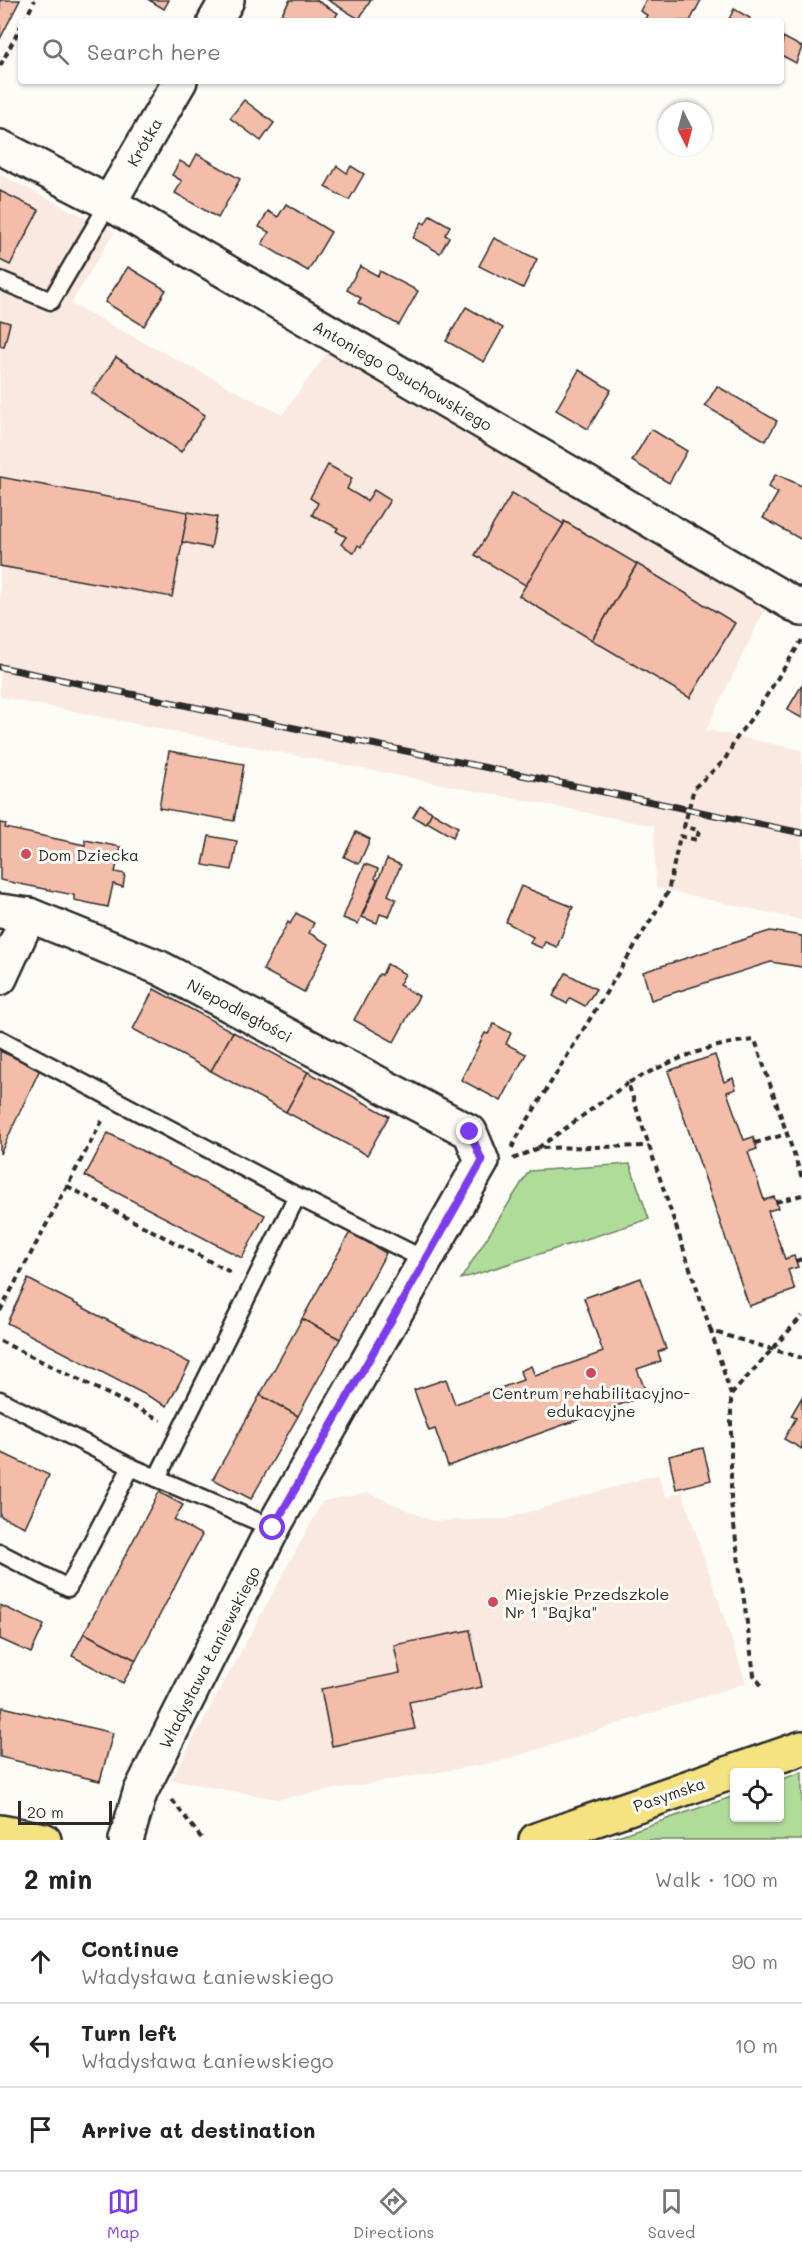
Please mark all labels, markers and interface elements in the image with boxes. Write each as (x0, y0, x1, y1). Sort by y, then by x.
search box (18, 18, 784, 84)
icon: search (39, 35, 72, 68)
text: Search here (87, 37, 221, 66)
north arrow (658, 102, 712, 156)
street label: Krótka (122, 114, 166, 170)
street label: Antoniego Osuchowskiego (310, 315, 496, 435)
place label: Dom Dziecka (38, 844, 139, 865)
marker: Dom Dziecka (19, 847, 33, 861)
street label: Niepodległości (184, 974, 296, 1046)
route end (456, 1118, 482, 1144)
marker: Centrum rehabilitacyjno- edukacyjne (584, 1366, 598, 1380)
place label: Centrum rehabilitacyjno- edukacyjne (492, 1382, 690, 1421)
route start (259, 1514, 285, 1540)
street label: Władysława Łaniewskiego (154, 1562, 264, 1752)
place label: Miejskie Przedszkole Nr 1 "Bajka" (505, 1583, 669, 1622)
marker: Miejskie Przedszkole Nr 1 "Bajka" (486, 1595, 500, 1609)
map controls (730, 1768, 784, 1822)
button: locate (730, 1768, 784, 1822)
street label: Pasymska (630, 1772, 708, 1816)
scale bar (18, 1798, 112, 1826)
text: 20 m (27, 1801, 64, 1822)
text: 2 min (24, 1862, 92, 1896)
text: Walk · 100 m (655, 1866, 778, 1892)
text: Continue (81, 1934, 179, 1963)
icon: ahead (24, 1945, 57, 1978)
text: 90 m (732, 1948, 778, 1974)
text: Władysława Łaniewskiego (81, 1963, 334, 1989)
text: Turn left (81, 2018, 177, 2047)
icon: left (24, 2029, 57, 2062)
text: 10 m (734, 2032, 778, 2058)
text: Władysława Łaniewskiego (81, 2047, 334, 2073)
icon: arrive (24, 2113, 57, 2146)
text: Arrive at destination (81, 2115, 316, 2144)
tab: Map (107, 2185, 140, 2242)
tab: Directions (353, 2185, 434, 2242)
tab: Saved (648, 2185, 695, 2242)

